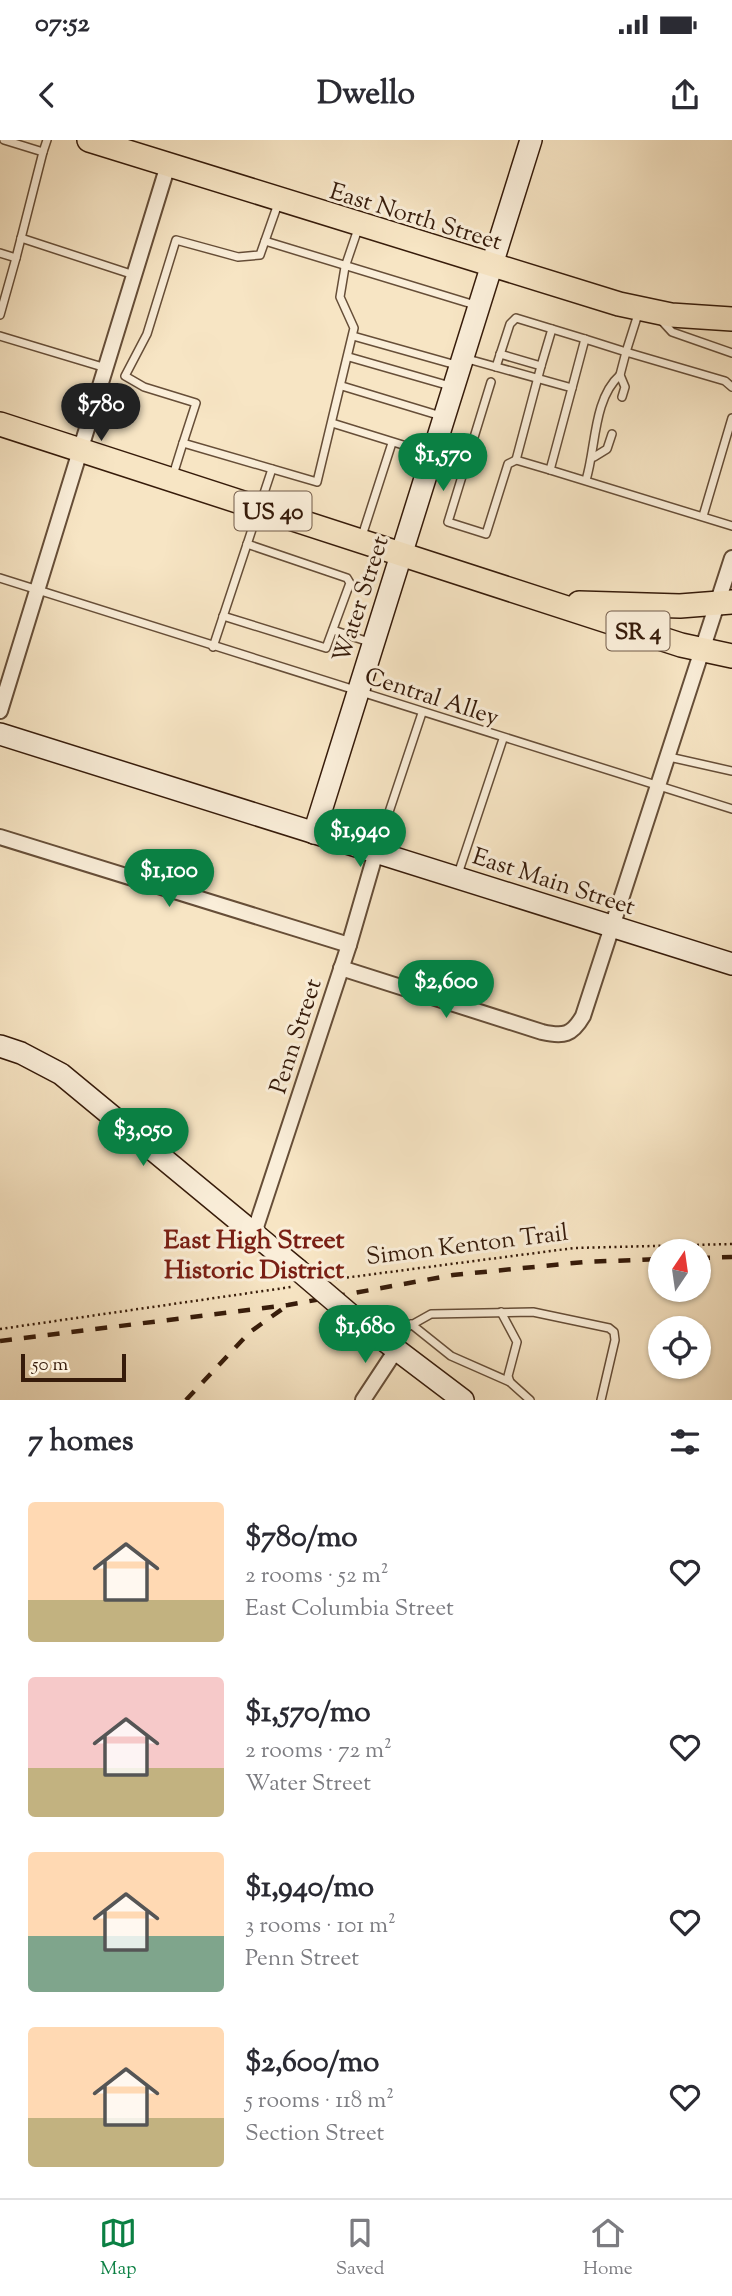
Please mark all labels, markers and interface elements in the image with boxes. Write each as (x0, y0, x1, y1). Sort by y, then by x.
text: 07:52 (35, 6, 90, 43)
text: Dwello (317, 72, 415, 118)
icon: back (28, 76, 66, 114)
icon: share (666, 76, 704, 114)
street label: East North Street (325, 176, 506, 260)
pin: $780 (60, 384, 142, 443)
text: $780 (77, 389, 125, 422)
pin: $1,570 (386, 434, 500, 493)
text: $1,570 (414, 439, 472, 472)
road number: US 40 (234, 492, 312, 530)
street label: Water Street (325, 532, 398, 667)
road number: SR 4 (606, 611, 670, 650)
street label: Central Alley (360, 660, 503, 736)
pin: $1,940 (303, 810, 417, 869)
text: $1,940 (330, 815, 390, 848)
street label: East Main Street (468, 841, 639, 925)
pin: $1,100 (112, 850, 226, 909)
text: $1,100 (140, 855, 198, 888)
pin: $2,600 (389, 960, 503, 1020)
text: $2,600 (414, 966, 478, 999)
street label: Penn Street (262, 975, 331, 1099)
pin: $3,050 (86, 1108, 200, 1168)
text: $3,050 (114, 1114, 172, 1147)
street label: Simon Kenton Trail (364, 1217, 571, 1275)
district label: East High Street Historic District (164, 1223, 344, 1290)
north arrow (648, 1239, 710, 1302)
map controls (648, 1239, 711, 1379)
pin: $1,680 (308, 1306, 422, 1365)
text: $1,680 (335, 1311, 395, 1344)
button: locate (648, 1316, 711, 1379)
scale bar (21, 1351, 126, 1383)
text: 50 m (32, 1352, 68, 1379)
text: 7 homes (28, 1421, 133, 1464)
icon: filters (666, 1423, 704, 1461)
text: $780/mo (245, 1517, 358, 1560)
icon: home (84, 1530, 168, 1614)
icon: heart (666, 1553, 704, 1591)
text: 2 rooms · 52 m² (245, 1560, 388, 1593)
text: East Columbia Street (245, 1593, 454, 1626)
text: $1,570/mo (245, 1692, 371, 1735)
icon: home (84, 1705, 168, 1789)
icon: heart (666, 1728, 704, 1766)
text: 2 rooms · 72 m² (245, 1735, 392, 1768)
text: Water Street (245, 1768, 371, 1801)
text: $1,940/mo (245, 1867, 374, 1910)
icon: home (84, 1880, 168, 1964)
icon: heart (666, 1903, 704, 1941)
text: 3 rooms · 101 m² (245, 1910, 396, 1943)
text: Penn Street (245, 1943, 359, 1976)
text: $2,600/mo (245, 2042, 379, 2085)
icon: home (84, 2055, 168, 2139)
icon: heart (666, 2078, 704, 2116)
text: 5 rooms · 118 m² (245, 2085, 394, 2118)
text: Section Street (245, 2118, 384, 2151)
tab: Map (99, 2214, 137, 2283)
tab: Saved (336, 2214, 384, 2283)
tab: Home (583, 2214, 633, 2283)

